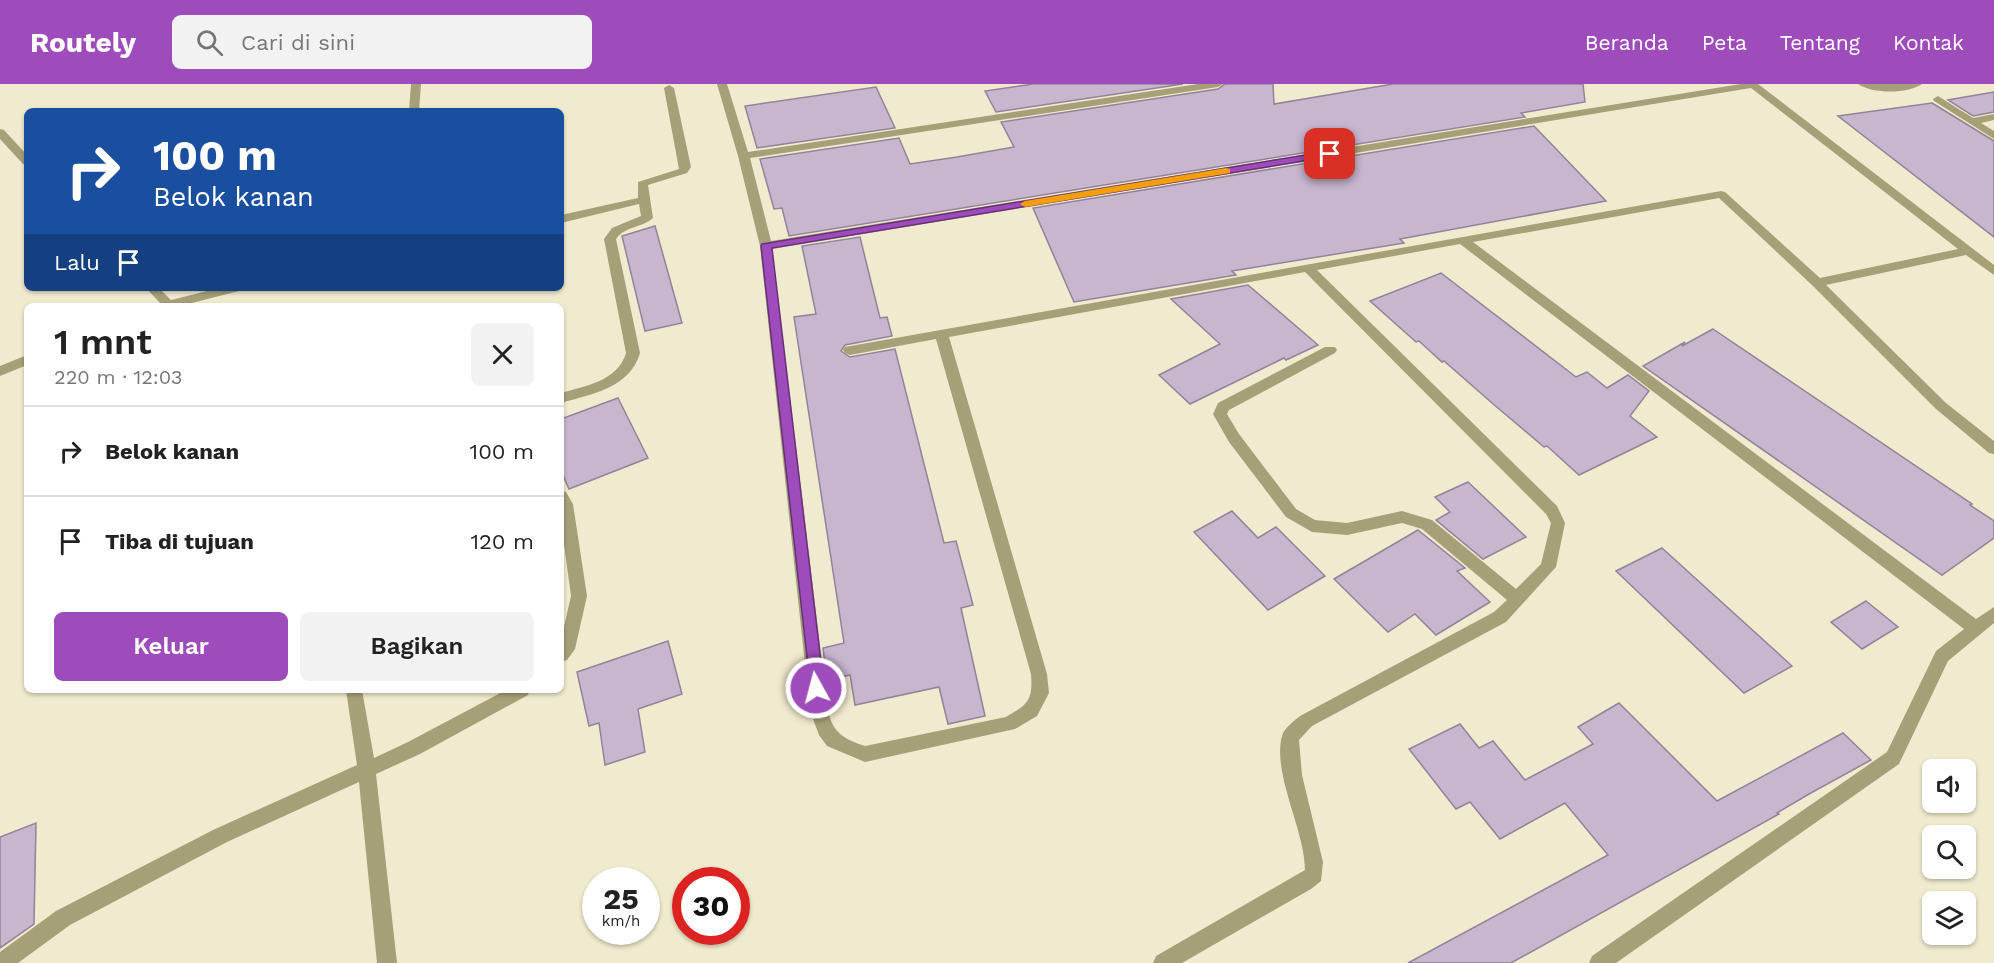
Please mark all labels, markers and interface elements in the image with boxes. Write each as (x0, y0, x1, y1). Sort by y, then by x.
search box (172, 15, 592, 69)
text: Routely (30, 26, 136, 59)
icon: search (193, 26, 226, 59)
text: Cari di sini (241, 30, 355, 55)
text: Beranda (1585, 30, 1669, 55)
text: Peta (1702, 30, 1747, 55)
text: Tentang (1780, 30, 1860, 55)
text: Kontak (1893, 30, 1964, 55)
pin (1304, 128, 1355, 179)
text: 100 m (153, 131, 277, 180)
icon: right (54, 132, 132, 210)
icon: arrive (1313, 137, 1346, 170)
text: Belok kanan (153, 181, 314, 213)
icon: arrive (112, 246, 145, 279)
text: Lalu (54, 250, 100, 275)
text: 1 mnt (54, 321, 152, 363)
button: close (471, 323, 534, 386)
text: 220 m · 12:03 (54, 365, 182, 389)
icon: right (54, 435, 87, 468)
text: Belok kanan (105, 439, 239, 464)
text: 100 m (470, 439, 534, 464)
icon: arrive (54, 525, 87, 558)
text: Tiba di tujuan (105, 529, 254, 554)
text: 120 m (470, 529, 534, 554)
button: Keluar (54, 612, 288, 681)
button: Bagikan (300, 612, 534, 681)
position arrow (784, 656, 848, 720)
map controls (1922, 759, 1976, 945)
button: sound (1922, 759, 1976, 813)
button: search (1922, 825, 1976, 879)
speed limit sign: 30 (672, 867, 750, 945)
text: 25 (603, 881, 639, 916)
button: layers (1922, 891, 1976, 945)
text: km/h (602, 912, 640, 930)

